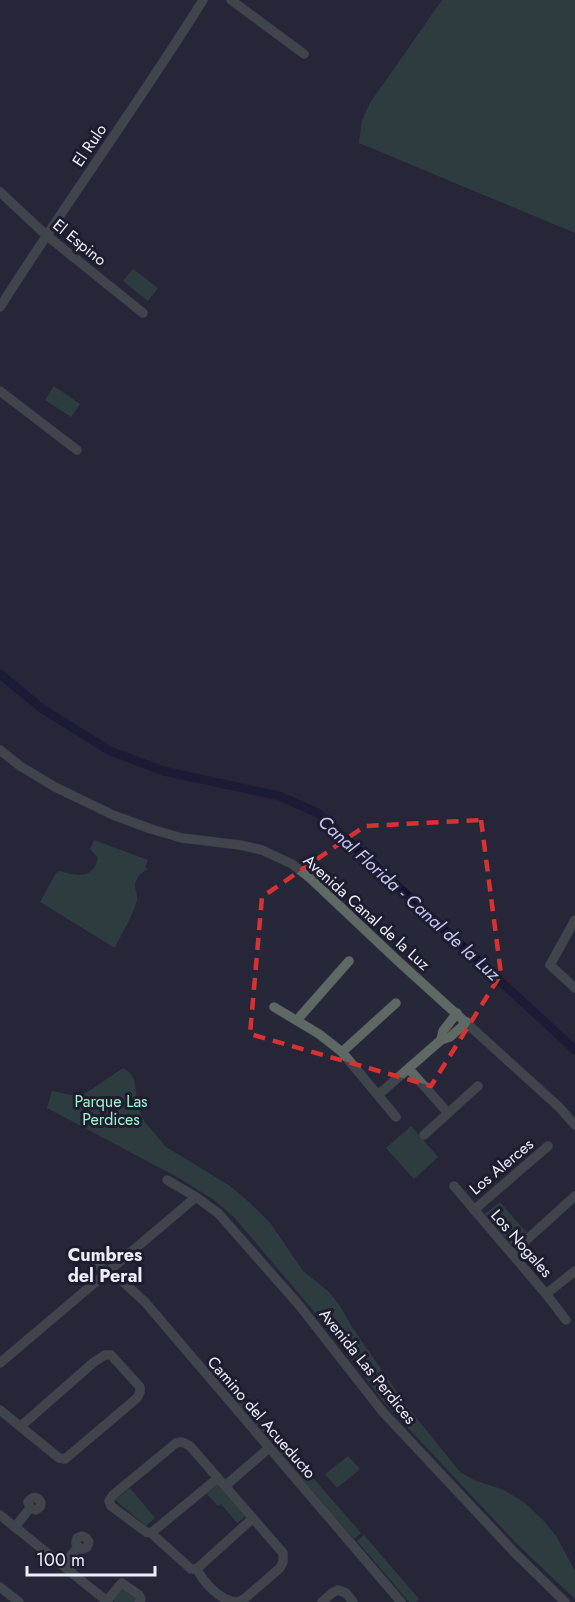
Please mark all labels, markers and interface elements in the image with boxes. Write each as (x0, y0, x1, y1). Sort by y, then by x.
street label: El Rulo (67, 119, 112, 171)
street label: El Espino (48, 214, 112, 271)
water label: Canal Florida - Canal de la Luz (312, 809, 506, 987)
street label: Avenida Canal de la Luz (298, 849, 435, 976)
park label: Parque Las Perdices (74, 1090, 148, 1131)
street label: Los Alerces (464, 1133, 538, 1200)
street label: Los Nogales (486, 1204, 558, 1282)
district label: Cumbres del Peral (68, 1242, 142, 1289)
street label: Avenida Las Perdices (314, 1304, 421, 1429)
street label: Camino del Acueducto (202, 1351, 322, 1484)
scale bar (27, 1539, 154, 1577)
text: 100 m (36, 1547, 85, 1573)

